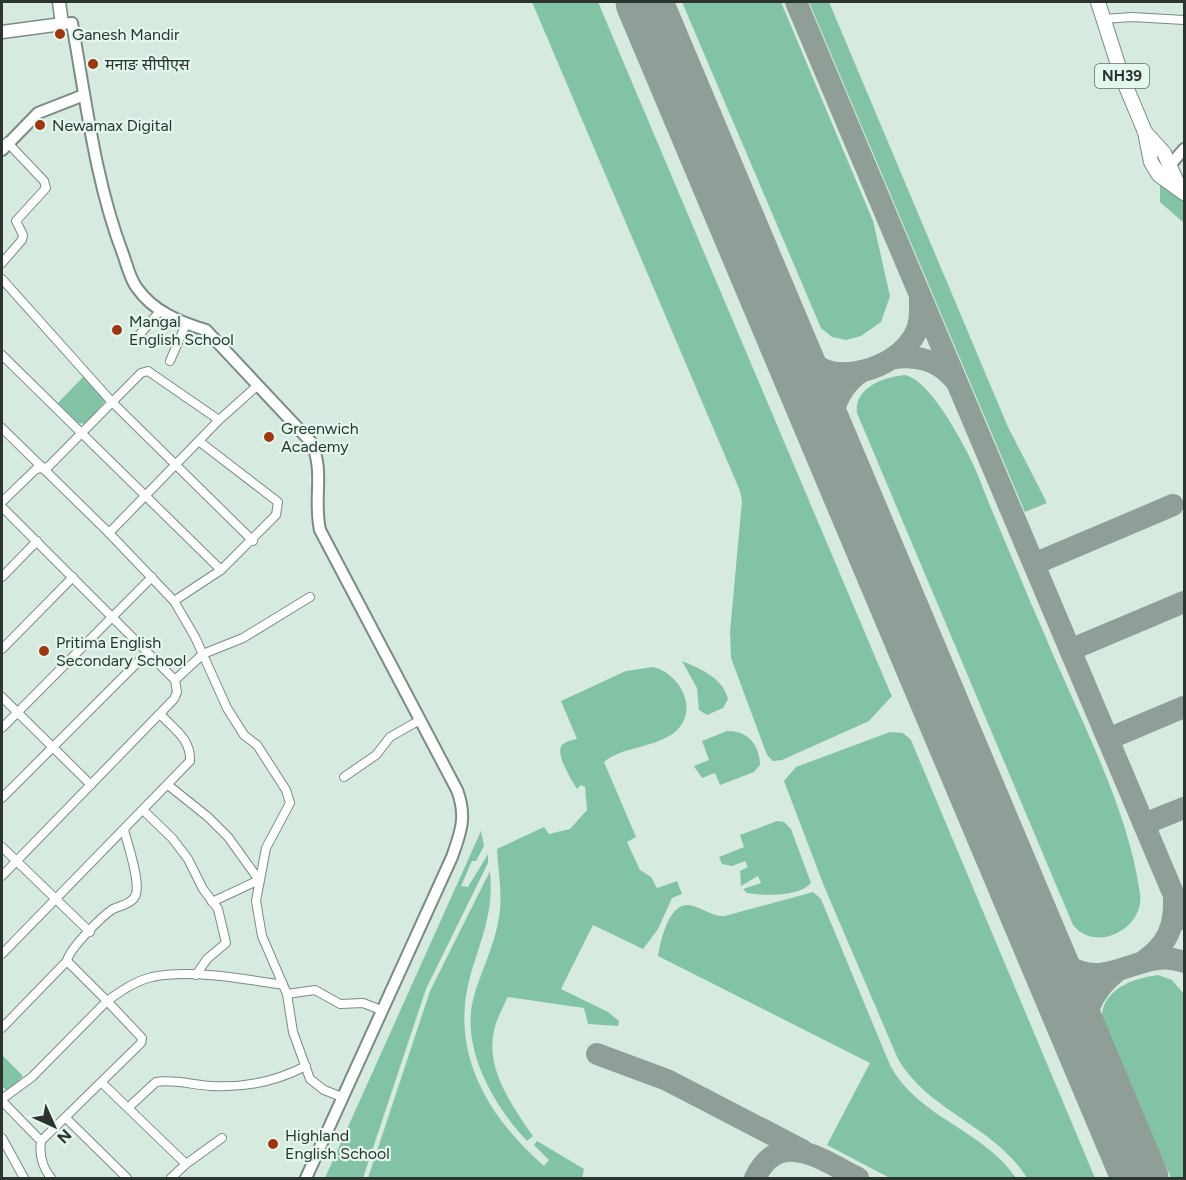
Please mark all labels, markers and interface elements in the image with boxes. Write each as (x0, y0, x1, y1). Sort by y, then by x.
place label: Ganesh Mandir (72, 25, 180, 44)
marker: Ganesh Mandir (53, 27, 67, 41)
place label: मनाङ सीपीएस (105, 55, 191, 74)
marker: मनाङ सीपीएस (86, 57, 100, 71)
road number: NH39 (1095, 64, 1149, 88)
place label: Newamax Digital (52, 116, 172, 135)
marker: Newamax Digital (33, 118, 47, 132)
place label: Mangal English School (129, 312, 234, 349)
marker: Mangal English School (110, 323, 124, 337)
place label: Greenwich Academy (281, 419, 359, 456)
marker: Greenwich Academy (262, 430, 276, 444)
place label: Pritima English Secondary School (56, 633, 186, 670)
marker: Pritima English Secondary School (37, 644, 51, 658)
north arrow (24, 1096, 84, 1156)
text: N (53, 1125, 75, 1147)
place label: Highland English School (285, 1126, 390, 1163)
marker: Highland English School (266, 1137, 280, 1151)

